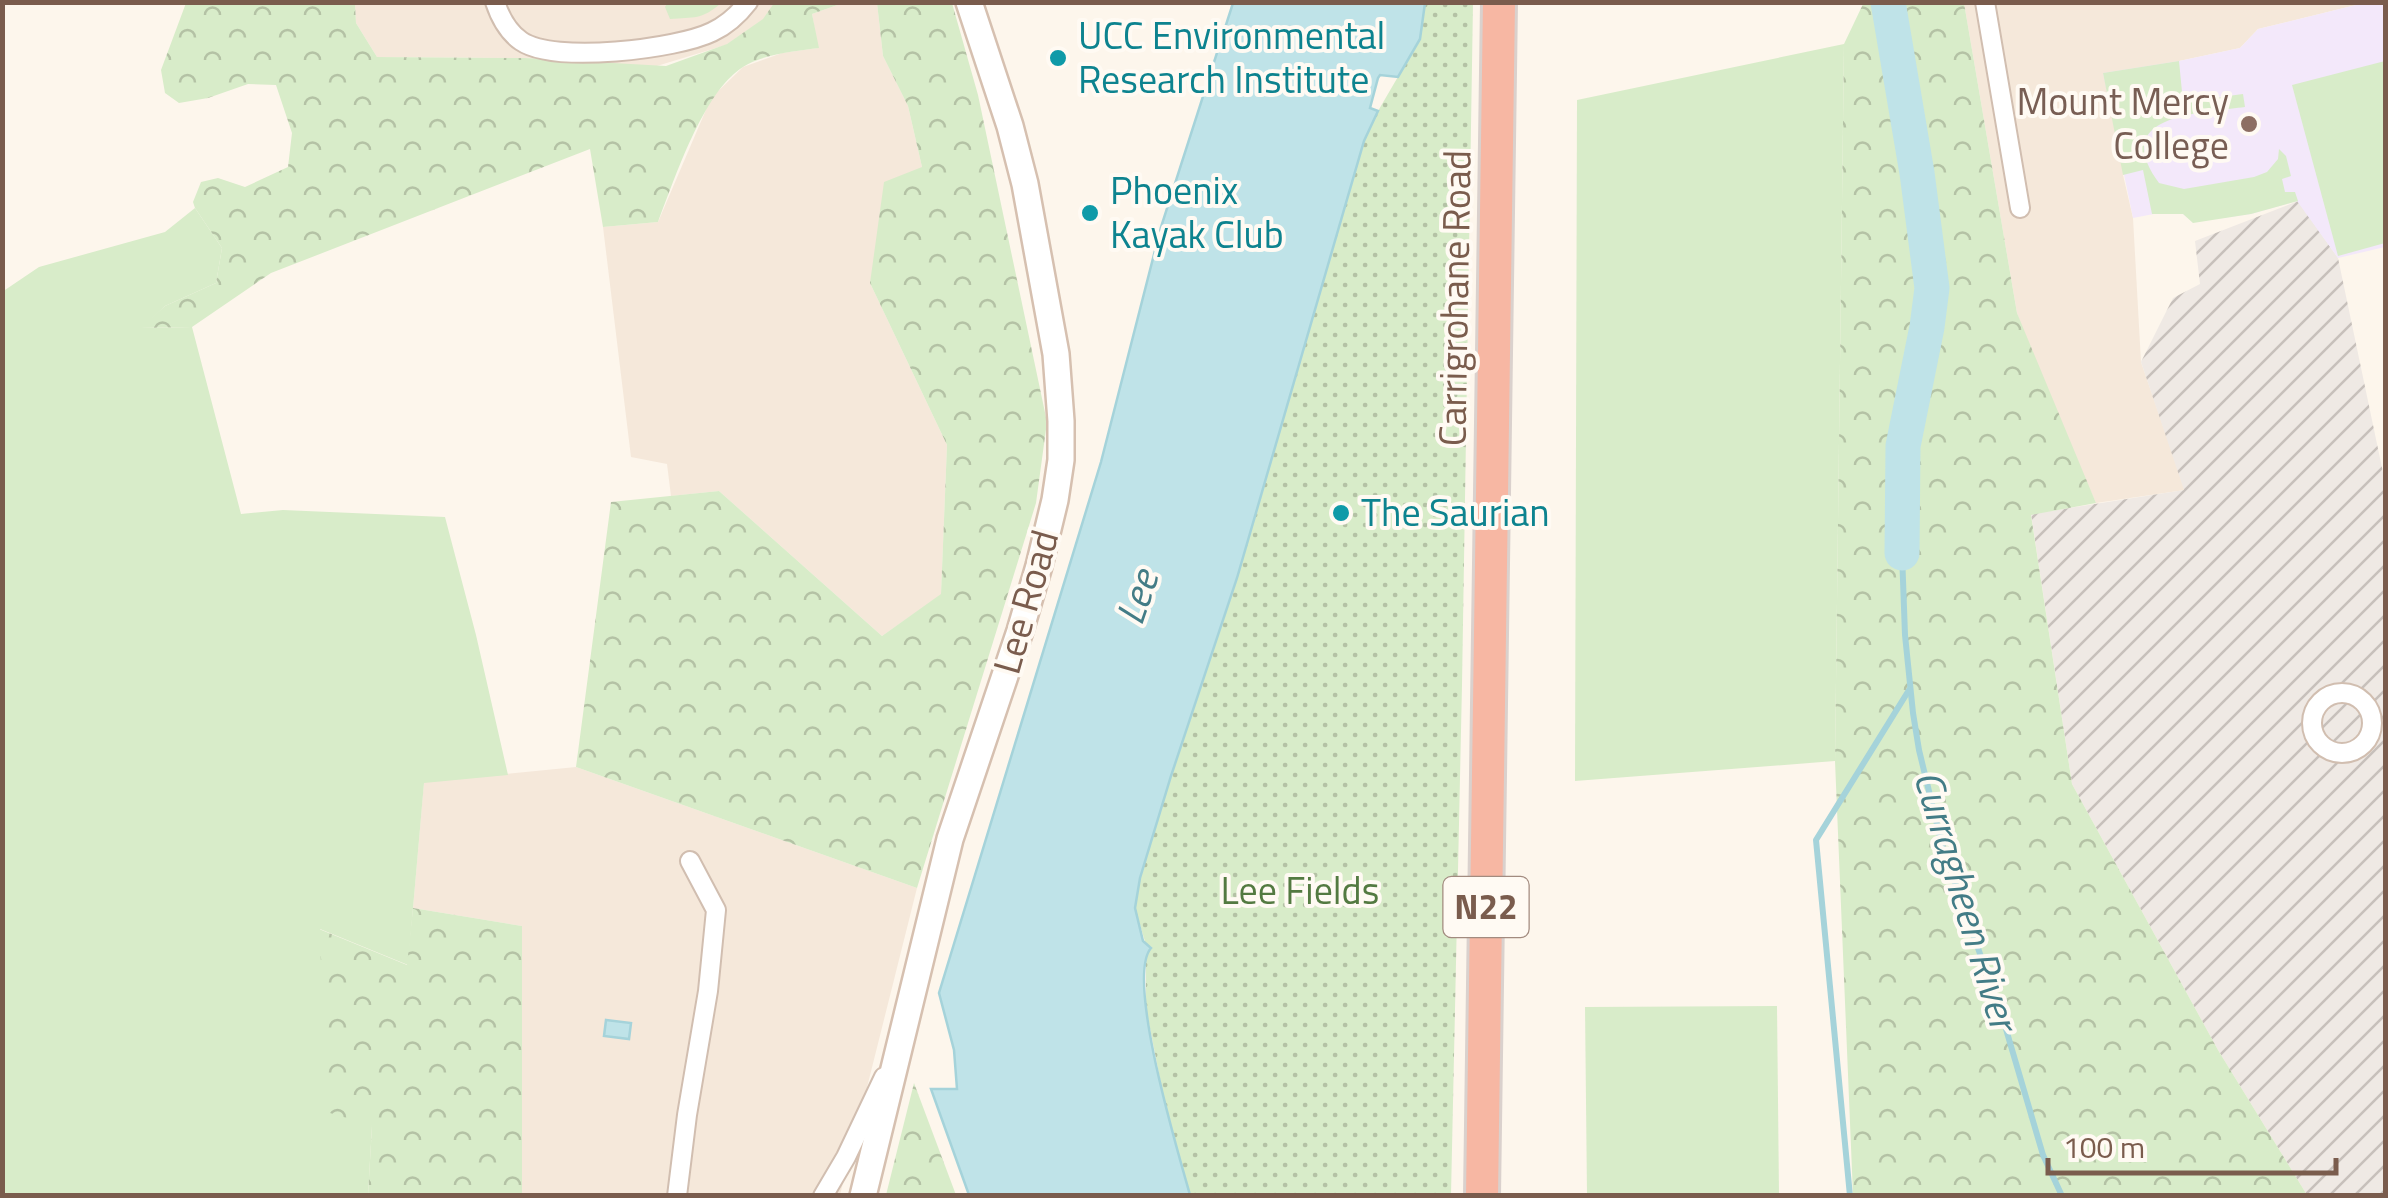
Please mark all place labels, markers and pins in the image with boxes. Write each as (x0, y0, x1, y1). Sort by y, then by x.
place label: UCC Environmental Research Institute (1078, 6, 1385, 108)
marker: UCC Environmental Research Institute (1047, 47, 1069, 69)
place label: Mount Mercy College (2016, 72, 2229, 174)
marker: Mount Mercy College (2238, 113, 2260, 135)
place label: Phoenix Kayak Club (1110, 161, 1284, 263)
marker: Phoenix Kayak Club (1079, 202, 1101, 224)
place label: The Saurian (1361, 483, 1550, 541)
marker: The Saurian (1330, 502, 1352, 524)

